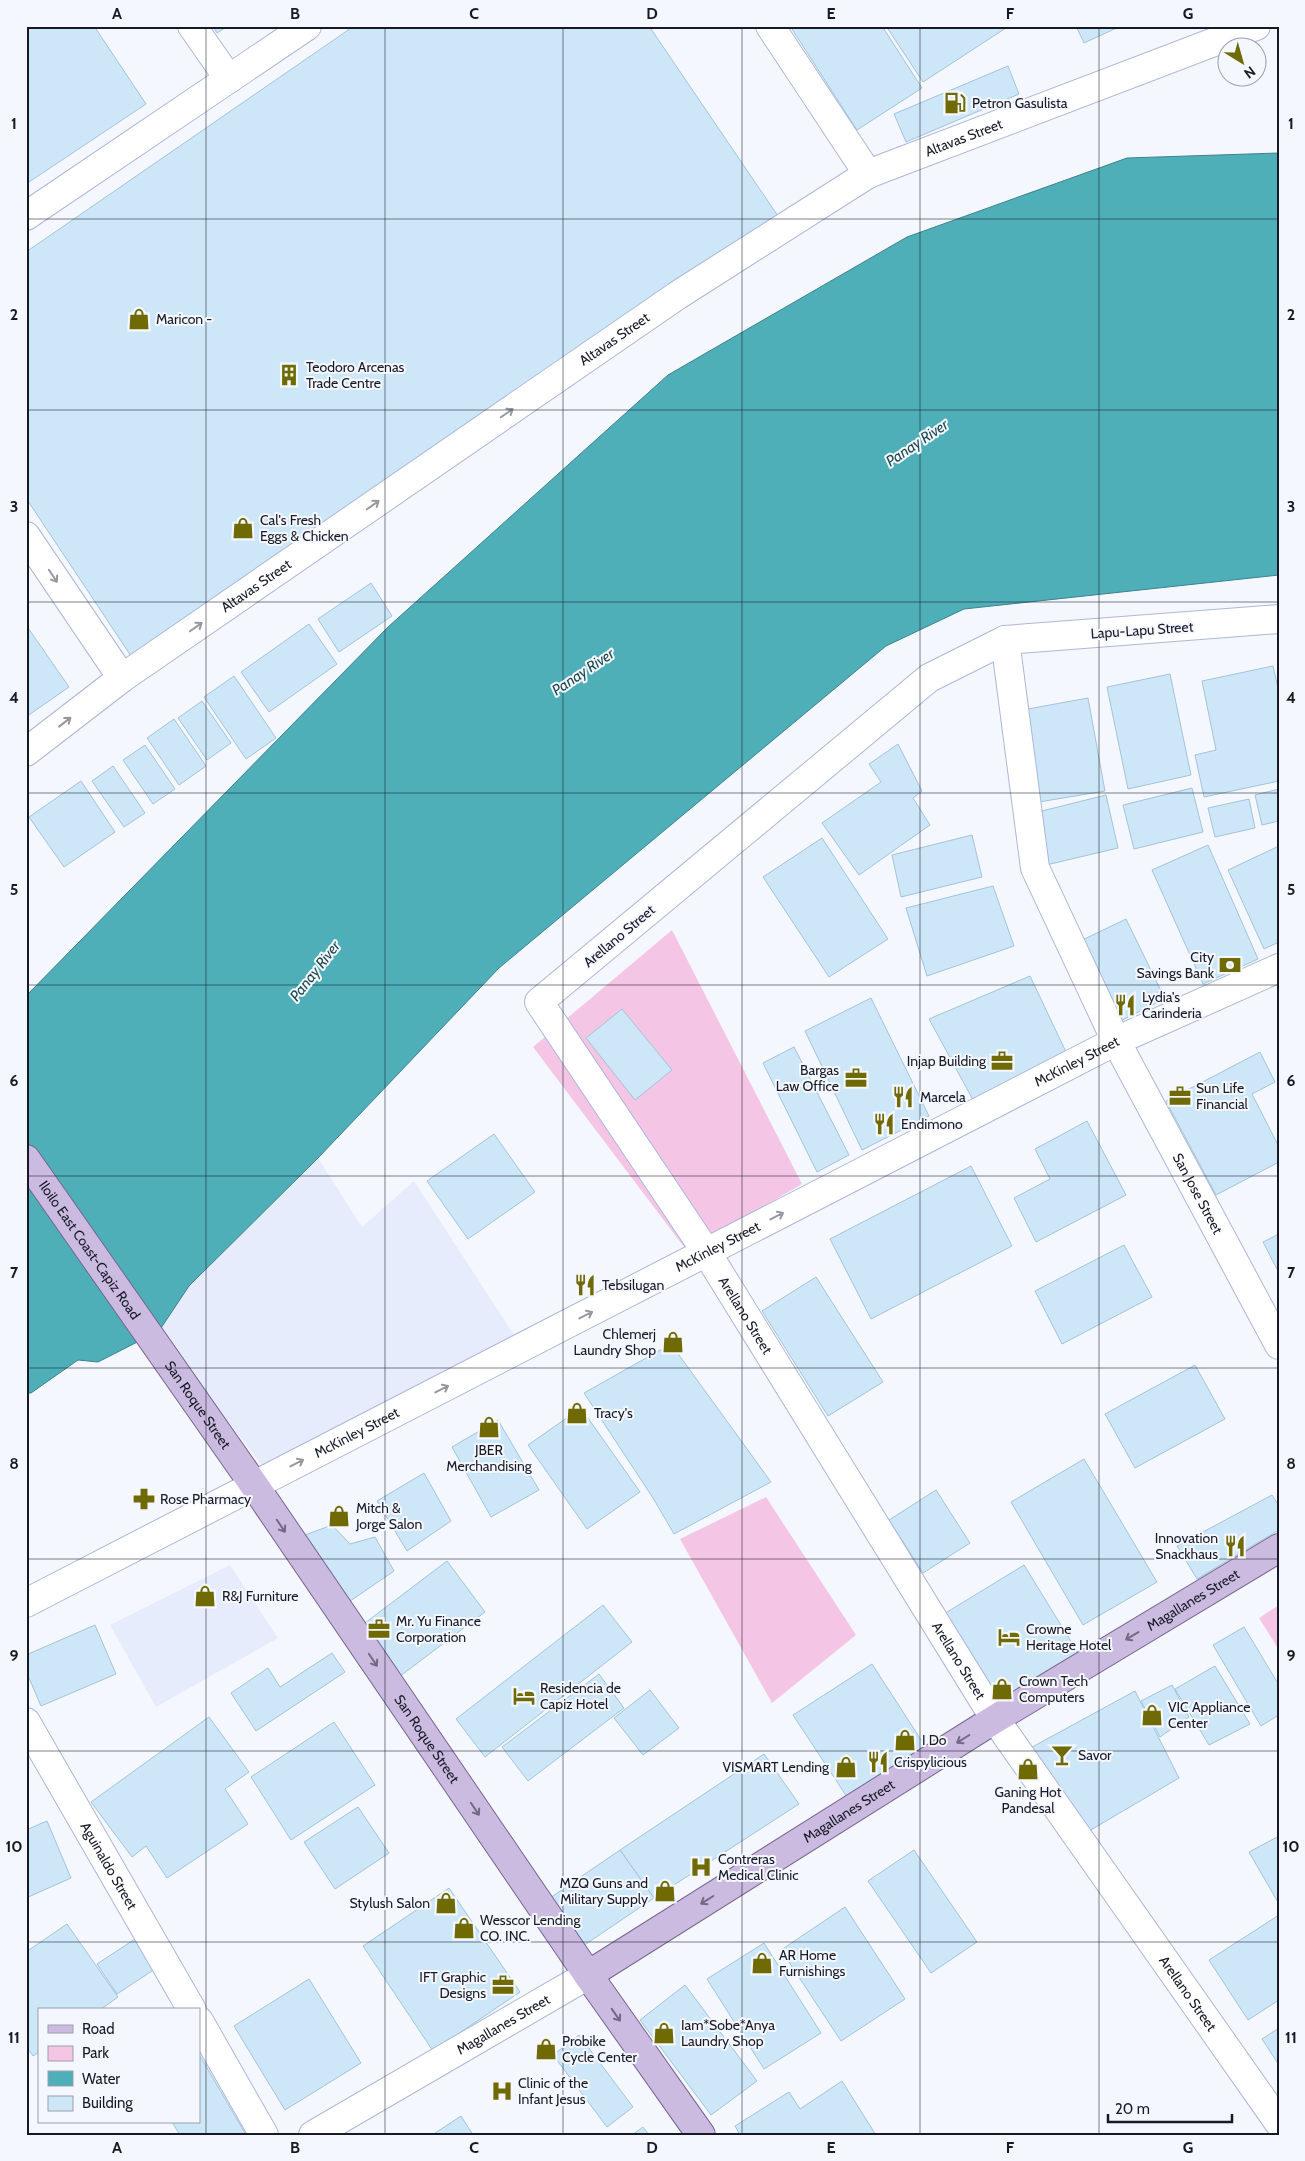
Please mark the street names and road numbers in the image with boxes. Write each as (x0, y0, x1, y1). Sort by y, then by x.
street label: Altavas Street (922, 114, 1005, 160)
street label: Altavas Street (576, 308, 653, 369)
street label: Altavas Street (217, 555, 295, 616)
street label: Lapu-Lapu Street (1090, 617, 1194, 643)
street label: Arellano Street (579, 901, 659, 971)
street label: McKinley Street (1031, 1032, 1122, 1091)
street label: San Jose Street (1169, 1150, 1227, 1237)
street label: Iloilo East Coast-Capiz Road (35, 1177, 144, 1323)
street label: McKinley Street (672, 1217, 763, 1276)
street label: Arellano Street (715, 1273, 776, 1358)
street label: San Roque Street (161, 1357, 235, 1453)
street label: McKinley Street (311, 1403, 402, 1462)
street label: Magallanes Street (1143, 1565, 1243, 1635)
street label: Arellano Street (928, 1618, 990, 1703)
street label: San Roque Street (390, 1691, 464, 1787)
street label: Magallanes Street (799, 1775, 898, 1847)
street label: Aguinaldo Street (77, 1819, 141, 1913)
street label: Arellano Street (1155, 1952, 1221, 2035)
street label: Magallanes Street (453, 1990, 553, 2059)

